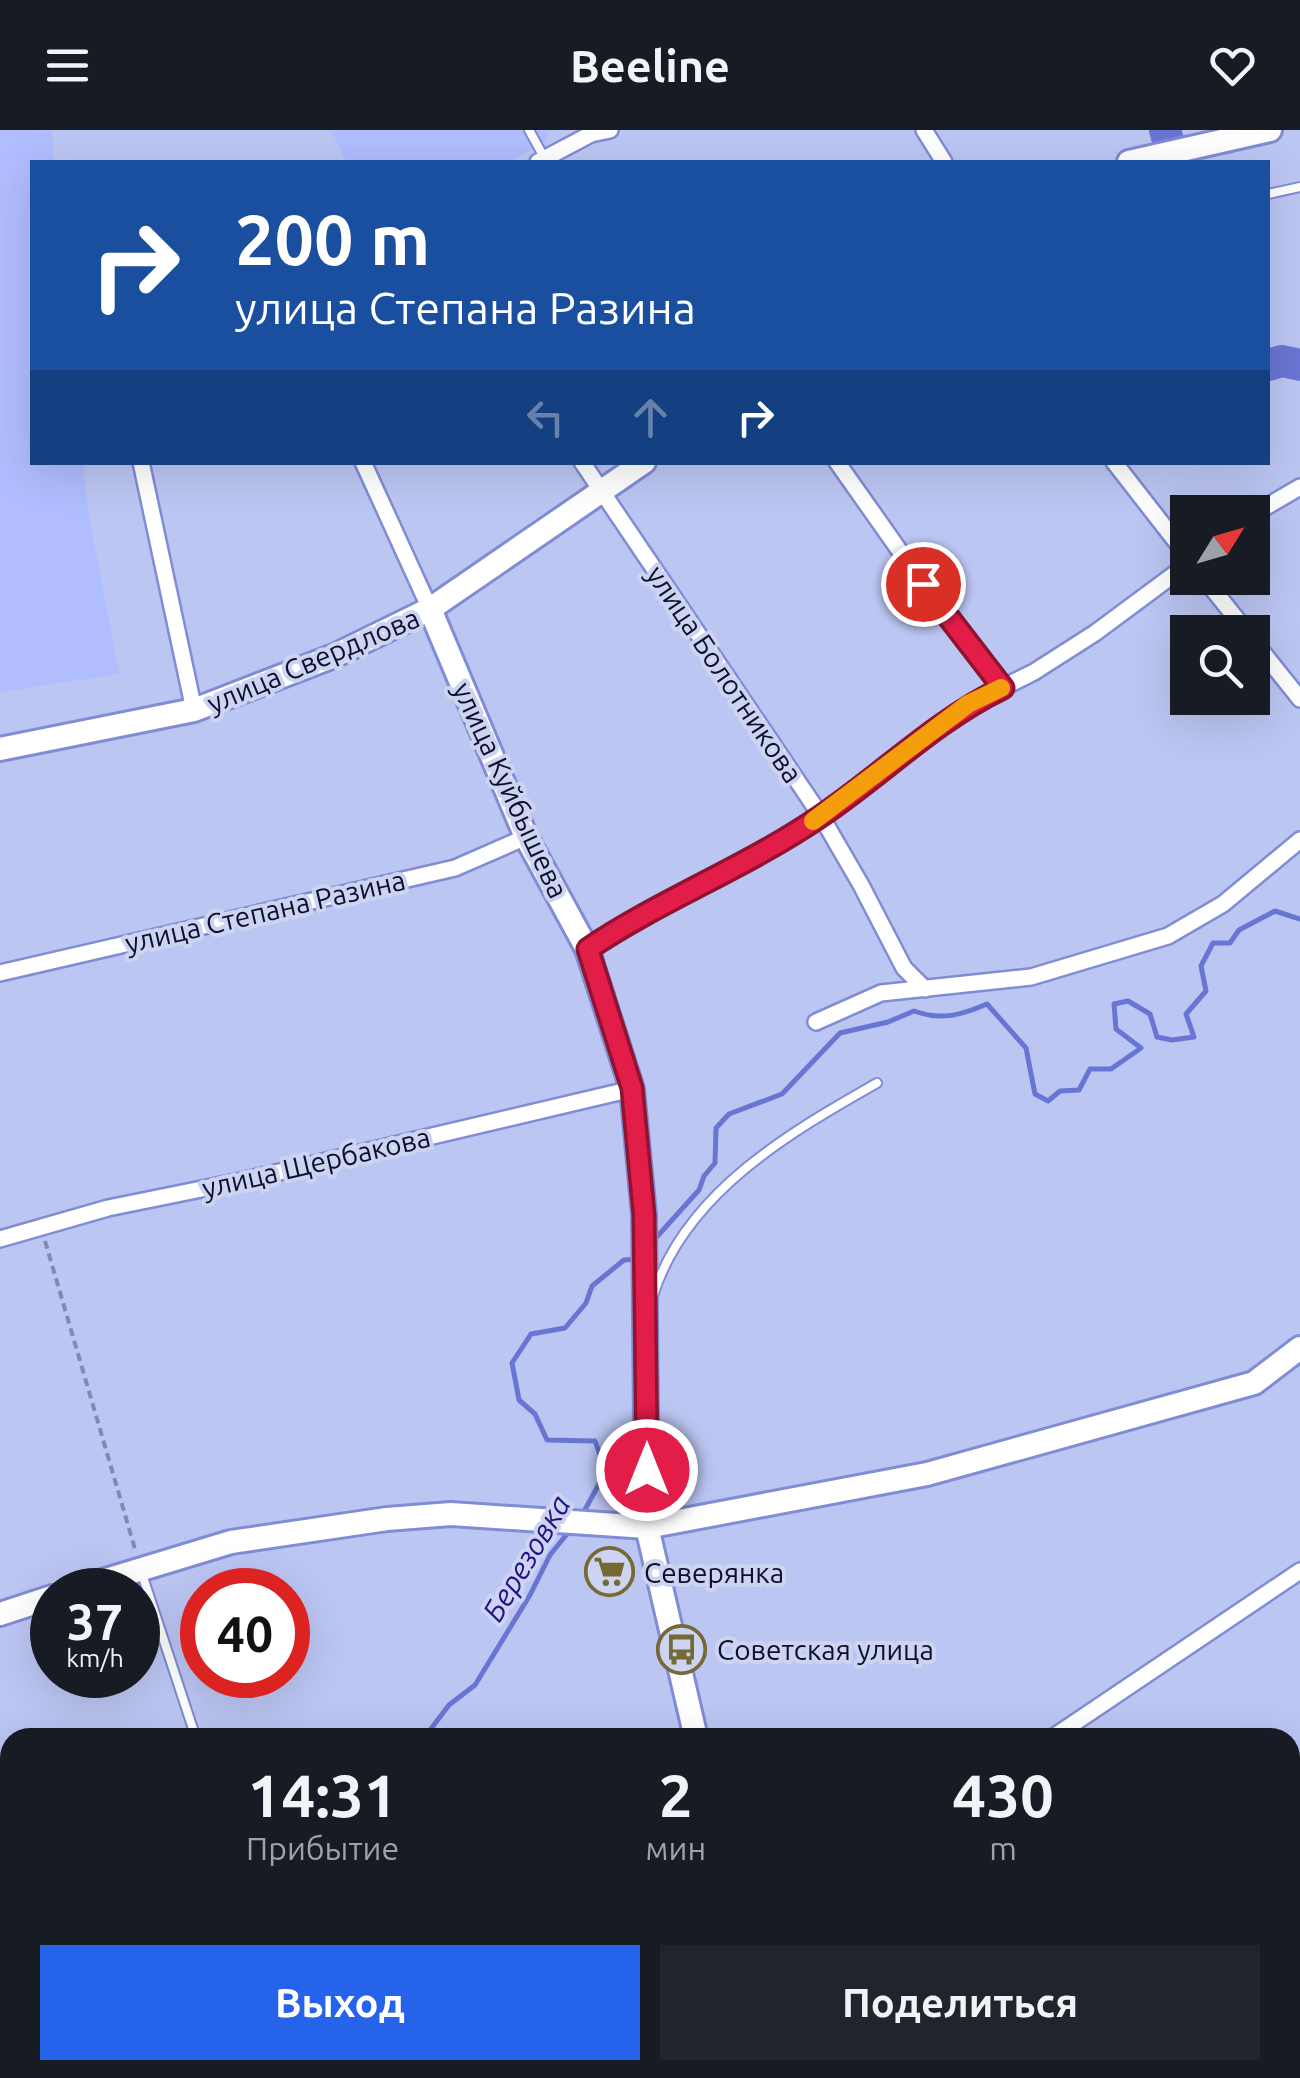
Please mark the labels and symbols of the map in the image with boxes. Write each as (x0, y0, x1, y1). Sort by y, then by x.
north arrow (1170, 495, 1270, 595)
pin (881, 542, 966, 627)
street label: улица Болотникова (641, 560, 809, 788)
street label: улица Свердлова (202, 601, 424, 719)
street label: улица Куйбышева (447, 677, 575, 903)
street label: улица Степана Разина (122, 864, 408, 958)
street label: улица Щербакова (199, 1121, 433, 1203)
position arrow (595, 1418, 699, 1522)
water label: Березовка (475, 1489, 577, 1627)
supermarket icon: Северянка (583, 1546, 635, 1598)
place label: Северянка (644, 1557, 784, 1588)
speed limit sign: 40 (180, 1568, 310, 1698)
bus stop icon: Советская улица (656, 1623, 708, 1675)
place label: Советская улица (717, 1634, 934, 1665)

